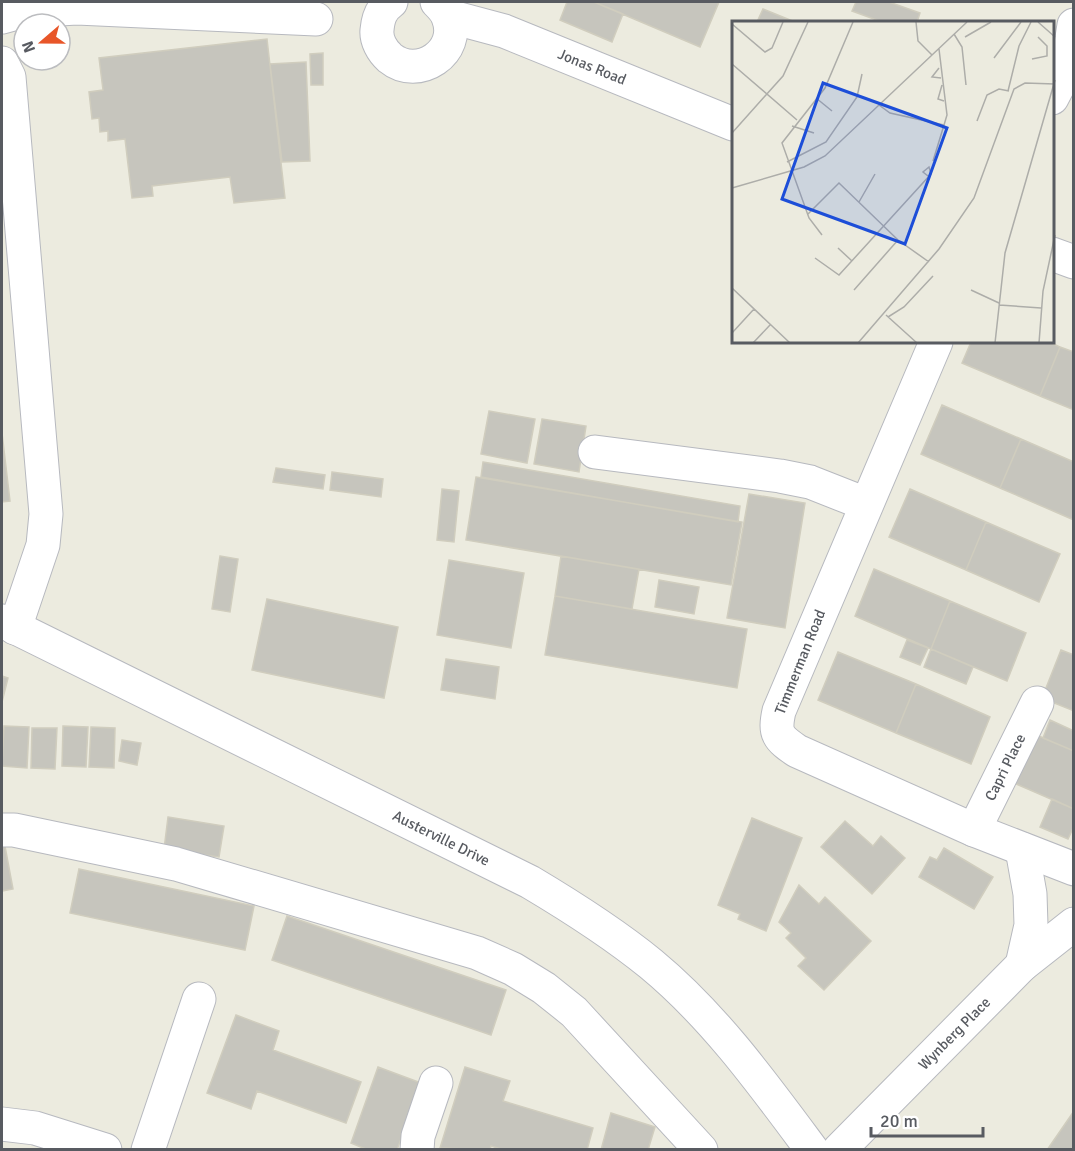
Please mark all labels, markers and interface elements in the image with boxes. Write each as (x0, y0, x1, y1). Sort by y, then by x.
north arrow (12, 12, 72, 72)
inset map (732, 21, 1054, 344)
text: N (18, 38, 40, 55)
street label: Jonas Road (555, 45, 629, 89)
street label: Timmerman Road (771, 607, 829, 717)
street label: Capri Place (981, 731, 1029, 804)
street label: Austerville Drive (390, 807, 493, 870)
street label: Wynberg Place (915, 993, 994, 1073)
scale bar (871, 1100, 984, 1138)
text: 20 m (880, 1110, 918, 1132)

